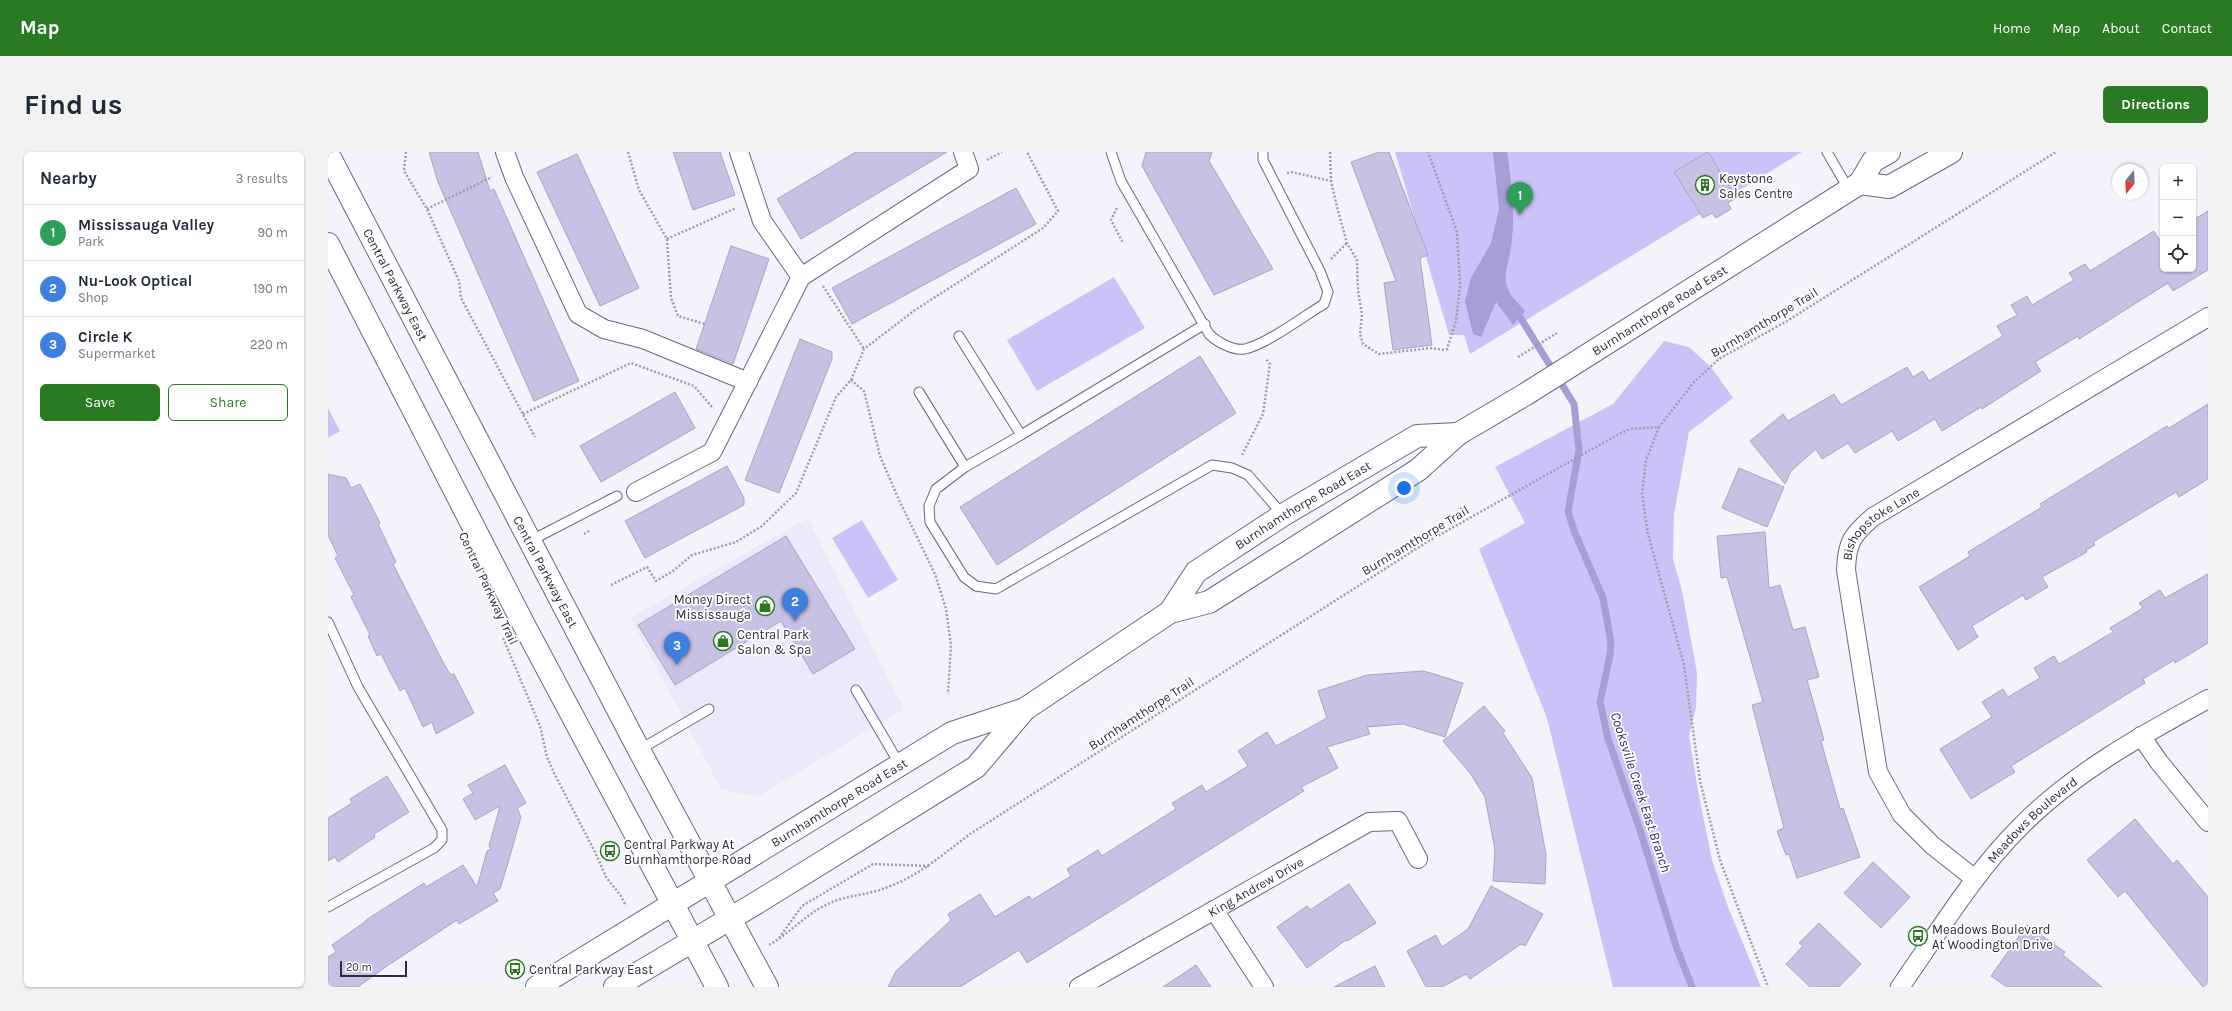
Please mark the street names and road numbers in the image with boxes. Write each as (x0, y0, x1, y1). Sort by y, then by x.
street label: Central Parkway East (360, 226, 431, 343)
street label: Burnhamthorpe Road East (1589, 262, 1730, 358)
street label: Burnhamthorpe Trail (1708, 284, 1821, 360)
street label: Burnhamthorpe Road East (1232, 458, 1374, 552)
street label: Bishopstoke Lane (1840, 484, 1922, 561)
street label: Burnhamthorpe Trail (1359, 502, 1472, 578)
street label: Central Parkway East (510, 513, 581, 631)
street label: Central Parkway Trail (456, 529, 521, 647)
street label: Burnhamthorpe Trail (1086, 674, 1197, 753)
street label: Burnhamthorpe Road East (768, 755, 910, 850)
street label: Meadows Boulevard (1984, 774, 2080, 866)
street label: King Andrew Drive (1205, 854, 1306, 920)

